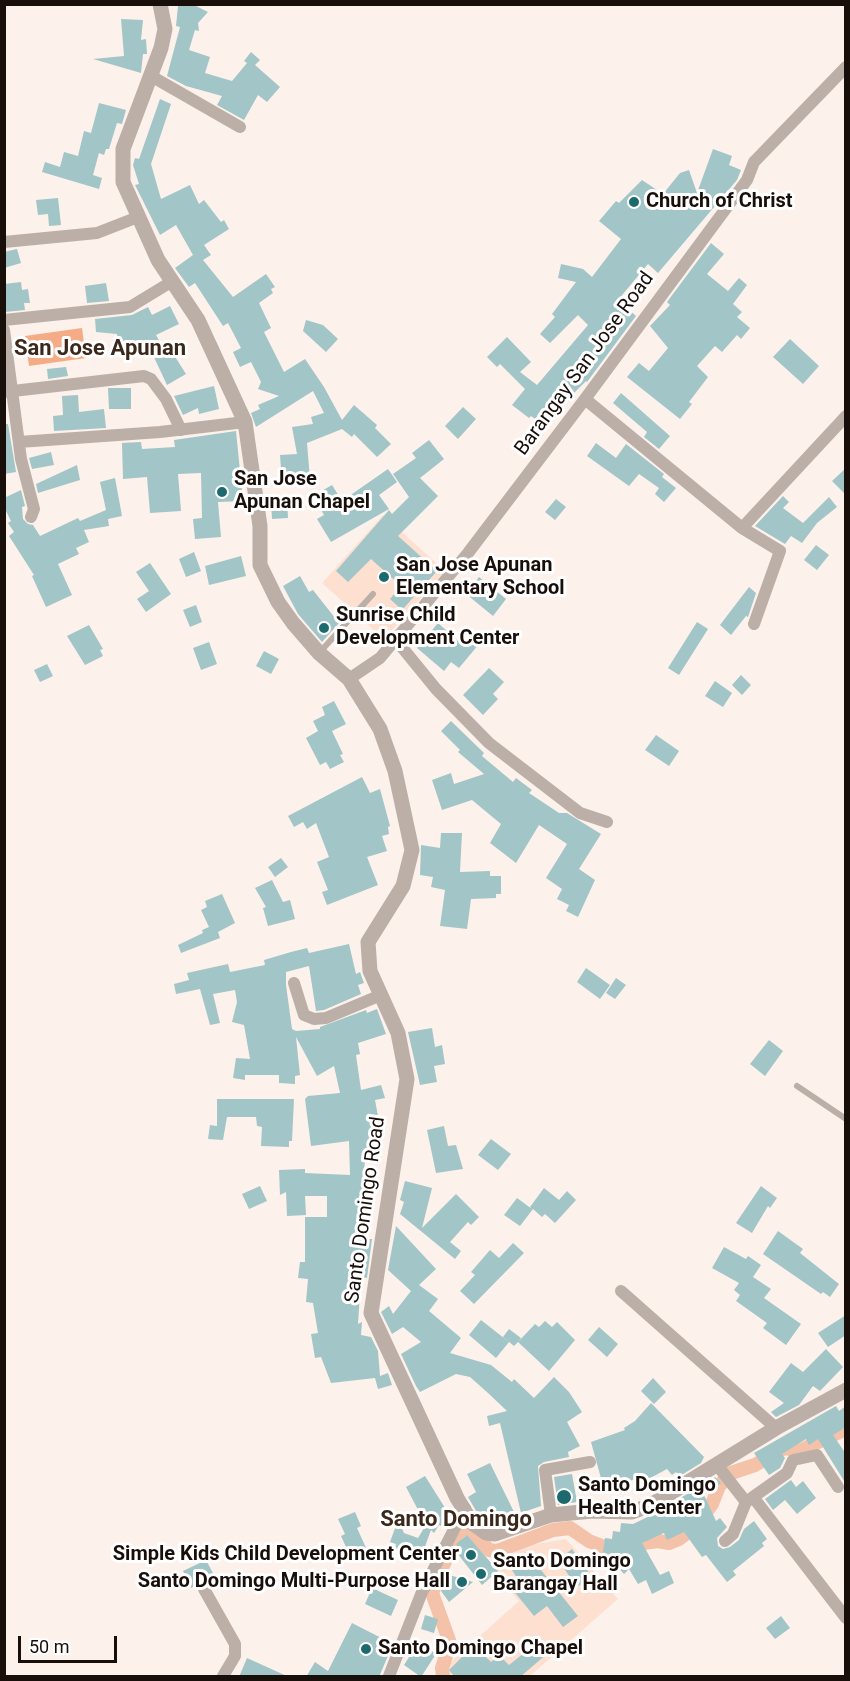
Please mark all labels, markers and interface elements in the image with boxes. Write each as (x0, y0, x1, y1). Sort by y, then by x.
place label: Church of Christ (646, 190, 793, 214)
marker: Church of Christ (627, 195, 641, 209)
street label: Barangay San Jose Road (510, 268, 660, 460)
district label: San Jose Apunan (14, 336, 186, 362)
place label: San Jose Apunan Chapel (234, 468, 370, 515)
marker: San Jose Apunan Chapel (215, 485, 229, 499)
place label: San Jose Apunan Elementary School (396, 554, 564, 601)
marker: San Jose Apunan Elementary School (377, 570, 391, 584)
place label: Sunrise Child Development Center (336, 604, 519, 651)
marker: Sunrise Child Development Center (317, 621, 331, 635)
street label: Santo Domingo Road (341, 1115, 391, 1305)
place label: Santo Domingo Health Center (578, 1474, 716, 1521)
marker: Santo Domingo Health Center (555, 1488, 573, 1506)
district label: Santo Domingo (380, 1507, 532, 1533)
place label: Simple Kids Child Development Center (113, 1543, 459, 1567)
marker: Simple Kids Child Development Center (464, 1548, 478, 1562)
place label: Santo Domingo Barangay Hall (493, 1550, 631, 1597)
marker: Santo Domingo Barangay Hall (474, 1567, 488, 1581)
place label: Santo Domingo Multi-Purpose Hall (138, 1570, 450, 1594)
marker: Santo Domingo Multi-Purpose Hall (455, 1575, 469, 1589)
scale bar (21, 1624, 120, 1662)
text: 50 m (29, 1636, 69, 1657)
place label: Santo Domingo Chapel (378, 1637, 583, 1661)
marker: Santo Domingo Chapel (359, 1642, 373, 1656)

